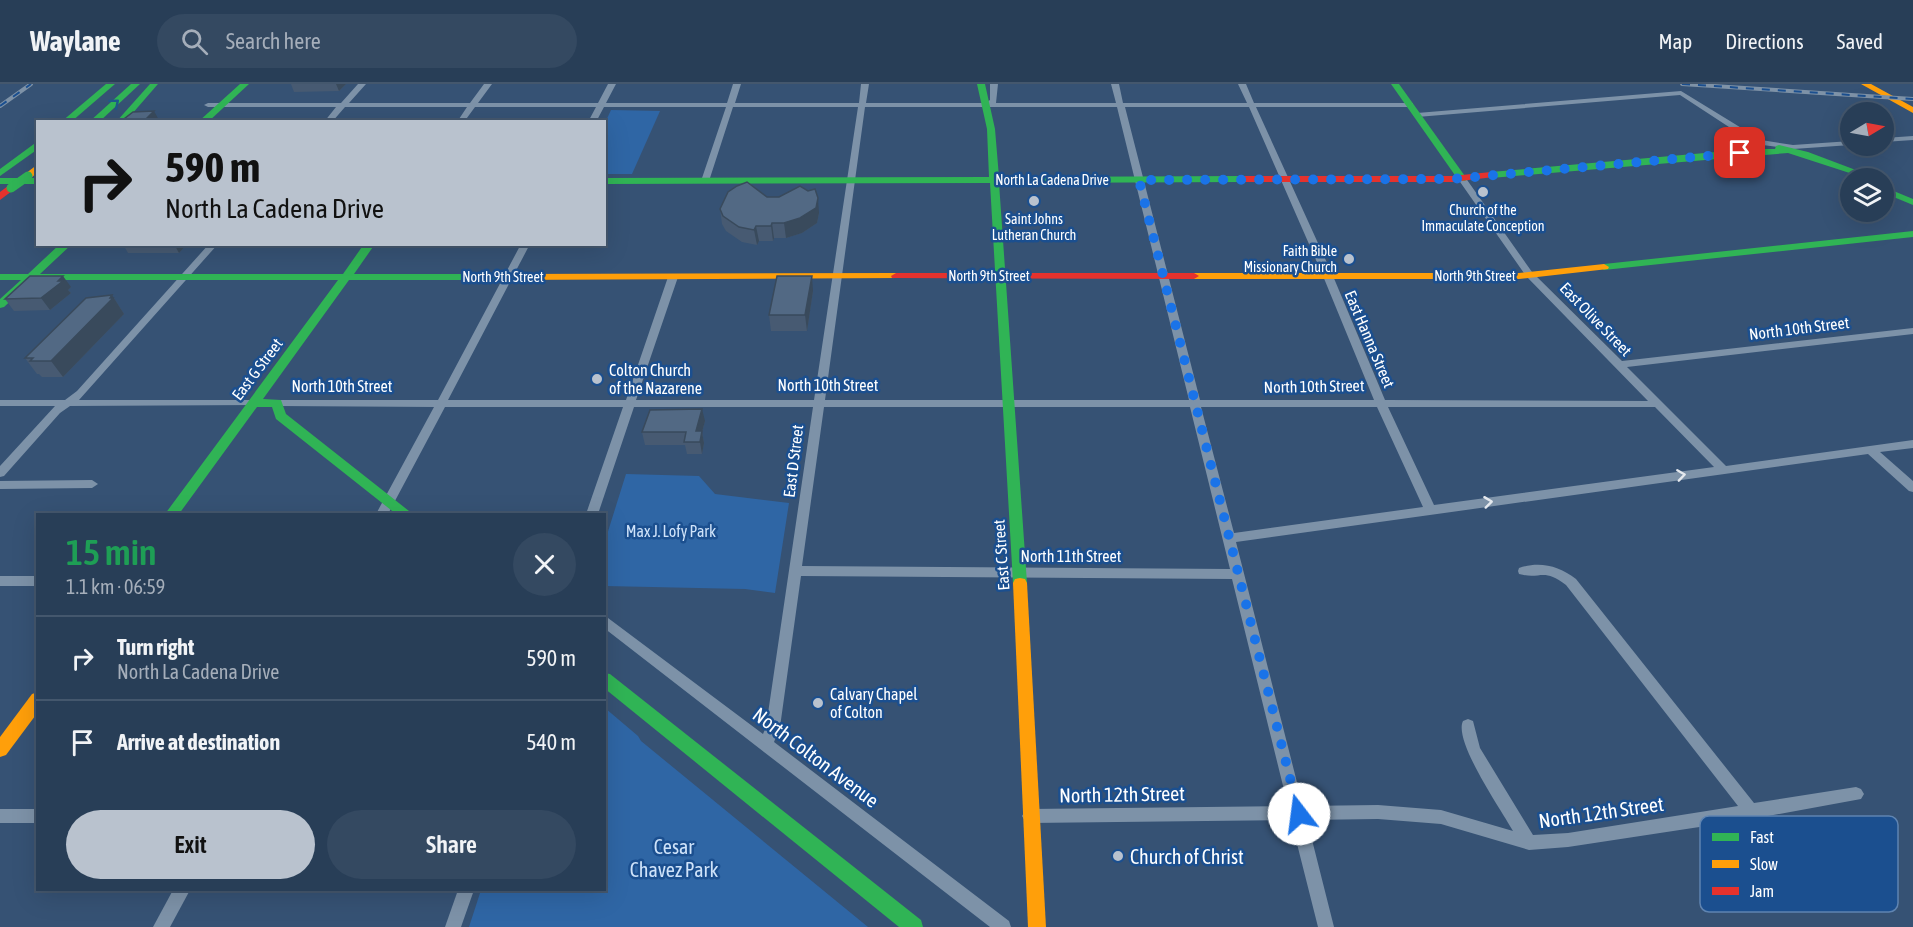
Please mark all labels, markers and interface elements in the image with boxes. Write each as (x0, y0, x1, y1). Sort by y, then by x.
search box (157, 14, 577, 68)
text: Waylane (30, 25, 121, 57)
icon: search (178, 25, 211, 58)
text: Search here (226, 28, 321, 54)
text: Map (1658, 29, 1692, 53)
text: Directions (1725, 29, 1804, 53)
text: Saved (1837, 29, 1883, 53)
one-way arrow (108, 99, 119, 110)
north arrow (1840, 102, 1894, 156)
map controls (1840, 102, 1894, 222)
pin (1714, 127, 1765, 178)
icon: arrive (1723, 136, 1756, 169)
text: 590 m (165, 143, 260, 191)
icon: right (66, 144, 144, 222)
button: layers (1840, 168, 1894, 222)
street label: North La Cadena Drive (995, 172, 1109, 188)
marker: Church of the Immaculate Conception (1476, 185, 1490, 199)
text: North La Cadena Drive (165, 193, 384, 224)
marker: Saint Johns Lutheran Church (1027, 194, 1041, 208)
place label: Church of the Immaculate Conception (1421, 202, 1545, 234)
place label: Saint Johns Lutheran Church (992, 211, 1076, 243)
place label: Faith Bible Missionary Church (1244, 243, 1337, 275)
marker: Faith Bible Missionary Church (1342, 252, 1356, 266)
street label: North 9th Street (948, 268, 1030, 284)
street label: North 9th Street (1434, 268, 1516, 284)
street label: North 9th Street (462, 269, 544, 285)
street label: East Olive Street (1557, 279, 1636, 360)
street label: East Hanna Street (1341, 288, 1399, 391)
street label: North 10th Street (1748, 313, 1850, 343)
street label: East G Street (228, 334, 286, 403)
place label: Colton Church of the Nazarene (609, 361, 702, 397)
marker: Colton Church of the Nazarene (590, 372, 604, 386)
street label: North 10th Street (778, 376, 879, 394)
street label: North 10th Street (1263, 376, 1365, 396)
street label: North 10th Street (292, 377, 393, 395)
street label: East D Street (780, 423, 806, 498)
one-way arrow (1677, 470, 1686, 482)
one-way arrow (1483, 496, 1493, 508)
street label: East C Street (990, 518, 1012, 591)
park label: Max J. Lofy Park (626, 522, 716, 541)
text: 15 min (66, 531, 156, 573)
button: close (513, 533, 576, 596)
street label: North 11th Street (1021, 547, 1122, 565)
text: 1.1 km · 06:59 (66, 575, 165, 598)
text: Turn right (117, 634, 194, 660)
icon: right (66, 642, 99, 675)
text: 590 m (526, 645, 576, 671)
text: North La Cadena Drive (117, 660, 279, 683)
place label: Calvary Chapel of Colton (830, 685, 918, 721)
marker: Calvary Chapel of Colton (811, 696, 825, 710)
street label: North Colton Avenue (749, 702, 883, 812)
icon: arrive (66, 726, 99, 759)
text: Arrive at destination (117, 729, 280, 755)
text: 540 m (526, 729, 576, 755)
street label: North 12th Street (1059, 781, 1185, 807)
position arrow (1267, 782, 1331, 846)
street label: North 12th Street (1537, 792, 1665, 832)
button: Exit (66, 810, 315, 879)
button: Share (327, 810, 576, 879)
legend (1700, 816, 1898, 912)
text: Fast (1750, 828, 1774, 846)
park label: Cesar Chavez Park (630, 835, 718, 881)
place label: Church of Christ (1130, 845, 1244, 868)
marker: Church of Christ (1111, 849, 1125, 863)
text: Slow (1750, 855, 1778, 873)
text: Jam (1750, 882, 1774, 900)

